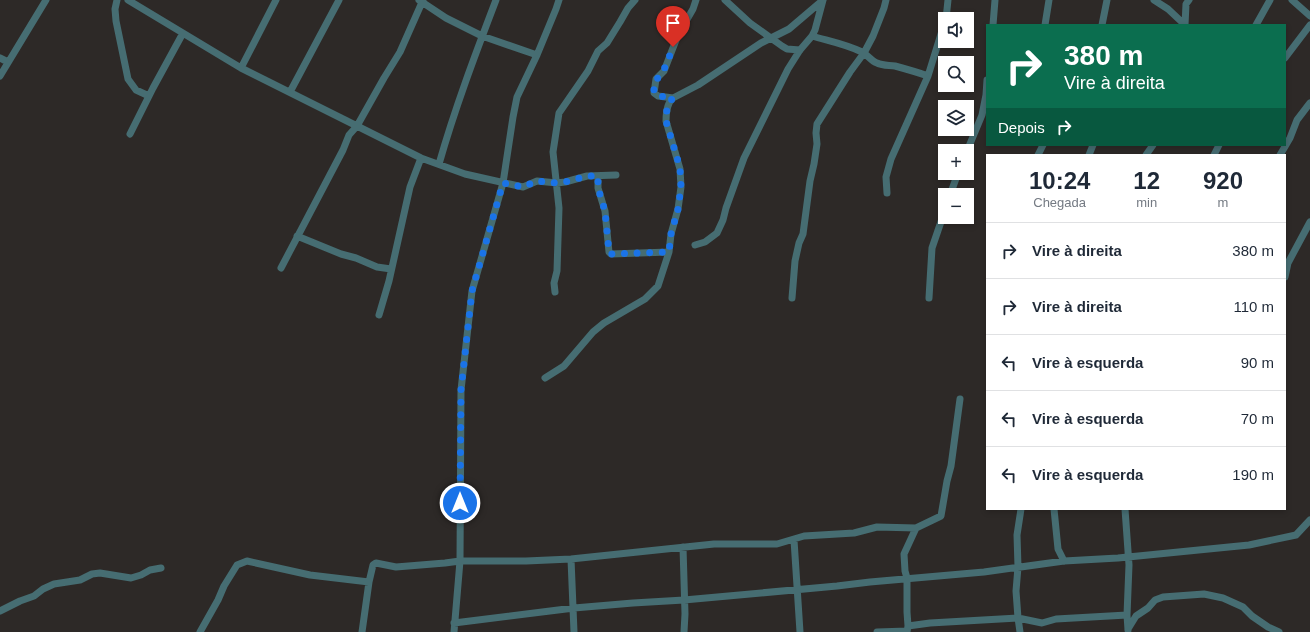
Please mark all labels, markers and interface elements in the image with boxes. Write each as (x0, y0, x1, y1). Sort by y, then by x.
pin (656, 6, 690, 47)
icon: arrive (662, 12, 684, 34)
map controls (938, 12, 974, 224)
button: sound (938, 12, 974, 48)
icon: right (998, 40, 1050, 92)
text: 380 m (1064, 40, 1143, 71)
button: search (938, 56, 974, 92)
text: Vire à direita (1064, 73, 1165, 93)
button: layers (938, 100, 974, 136)
icon: right (1053, 116, 1075, 138)
text: Depois (998, 119, 1045, 136)
button: + (938, 144, 974, 180)
text: 10:24 (1029, 167, 1090, 194)
text: 12 (1133, 167, 1160, 194)
text: 920 (1203, 167, 1243, 194)
button: − (938, 188, 974, 224)
text: Chegada (1033, 195, 1086, 210)
text: min (1136, 195, 1157, 210)
text: m (1218, 195, 1228, 210)
icon: right (998, 240, 1020, 262)
text: Vire à direita (1032, 242, 1122, 259)
text: 380 m (1232, 242, 1274, 259)
icon: right (998, 296, 1020, 318)
text: Vire à direita (1032, 298, 1122, 315)
text: 110 m (1233, 298, 1274, 315)
icon: left (998, 352, 1020, 374)
text: Vire à esquerda (1032, 354, 1143, 371)
text: 90 m (1241, 354, 1274, 371)
icon: left (998, 408, 1020, 430)
text: Vire à esquerda (1032, 410, 1143, 427)
text: 70 m (1241, 410, 1274, 427)
icon: left (998, 464, 1020, 486)
text: Vire à esquerda (1032, 466, 1143, 483)
text: 190 m (1232, 466, 1274, 483)
position arrow (439, 482, 481, 524)

